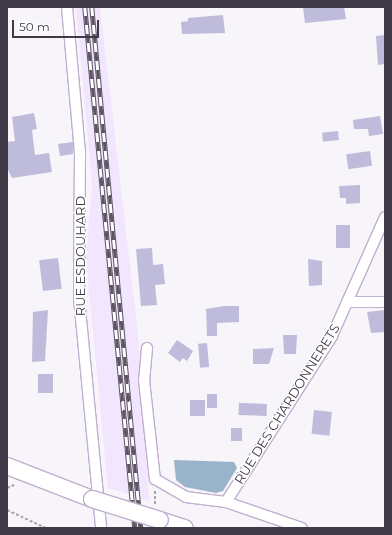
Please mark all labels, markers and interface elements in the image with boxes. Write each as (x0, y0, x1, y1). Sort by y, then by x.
scale bar (14, 12, 101, 38)
text: 50 m (19, 19, 50, 34)
street label: RUE ESDOUHARD (72, 196, 88, 316)
street label: RUE DES CHARDONNERETS (231, 321, 343, 487)

